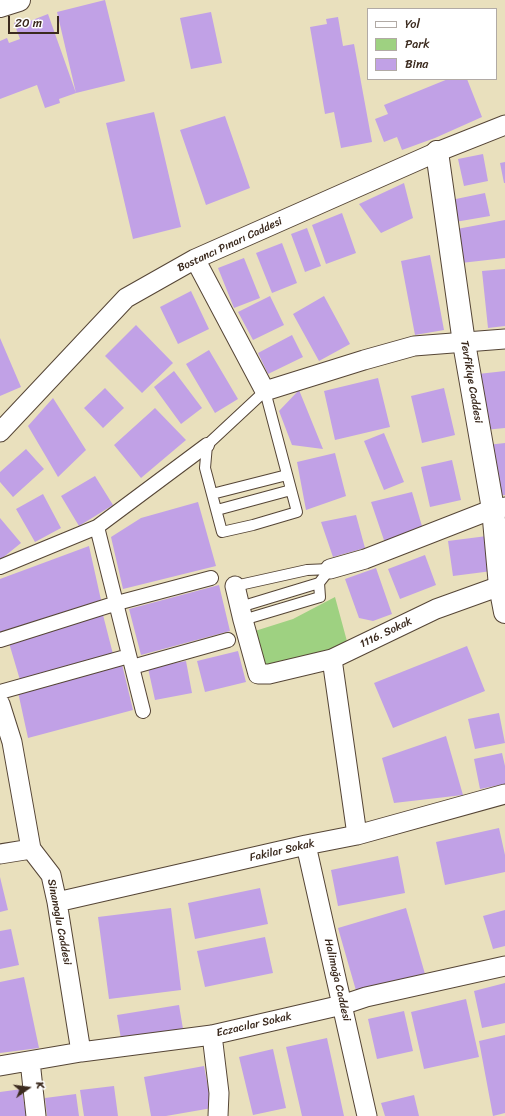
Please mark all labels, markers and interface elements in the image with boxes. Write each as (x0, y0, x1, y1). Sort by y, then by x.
scale bar (10, 8, 61, 34)
legend (367, 8, 497, 80)
text: 20 m (15, 12, 42, 34)
text: Yol (405, 13, 420, 35)
text: Park (405, 33, 430, 55)
text: Bina (405, 53, 428, 75)
street label: Bostancı Pınarı Caddesi (176, 215, 284, 275)
street label: Tevfikiye Caddesi (457, 340, 485, 424)
street label: 1116. Sokak (358, 615, 414, 651)
street label: Fakilar Sokak (248, 837, 316, 865)
street label: Sinanoglu Caddesi (44, 878, 74, 966)
street label: Halimağa Caddesi (321, 937, 353, 1023)
street label: Eczacılar Sokak (215, 1010, 293, 1040)
north arrow (8, 1068, 48, 1108)
text: K (30, 1079, 50, 1091)

